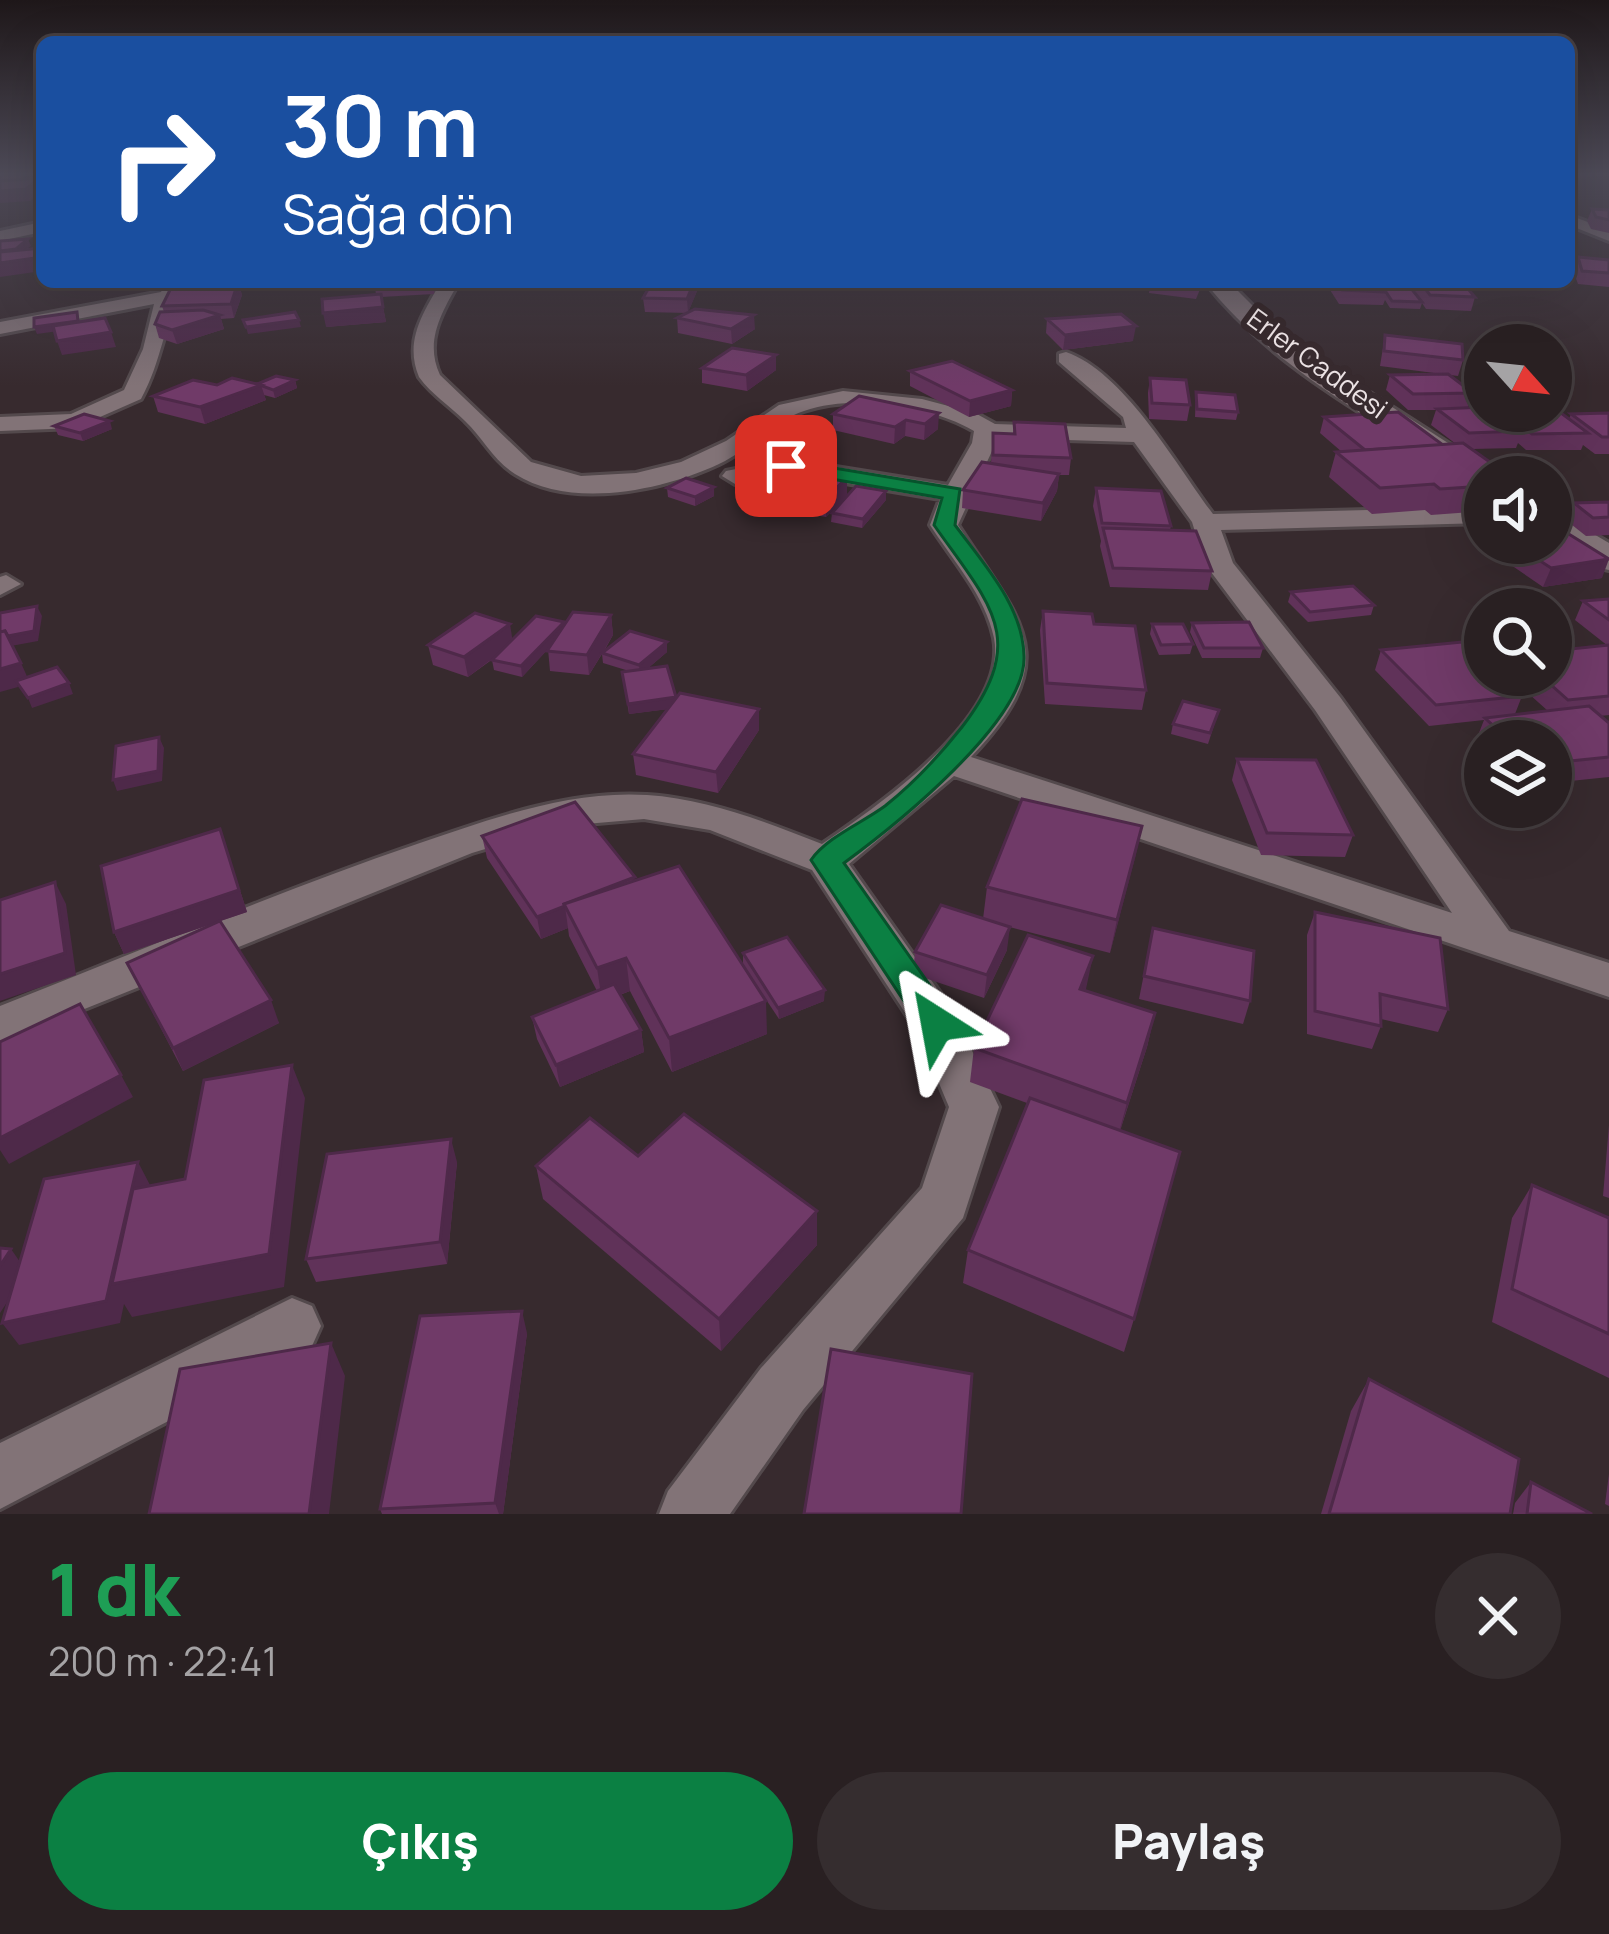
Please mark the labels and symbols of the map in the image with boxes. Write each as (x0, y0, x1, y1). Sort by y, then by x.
street label: Erler Caddesi (1240, 299, 1395, 426)
north arrow (1464, 324, 1572, 432)
pin (735, 415, 837, 517)
position arrow (874, 961, 1000, 1087)

